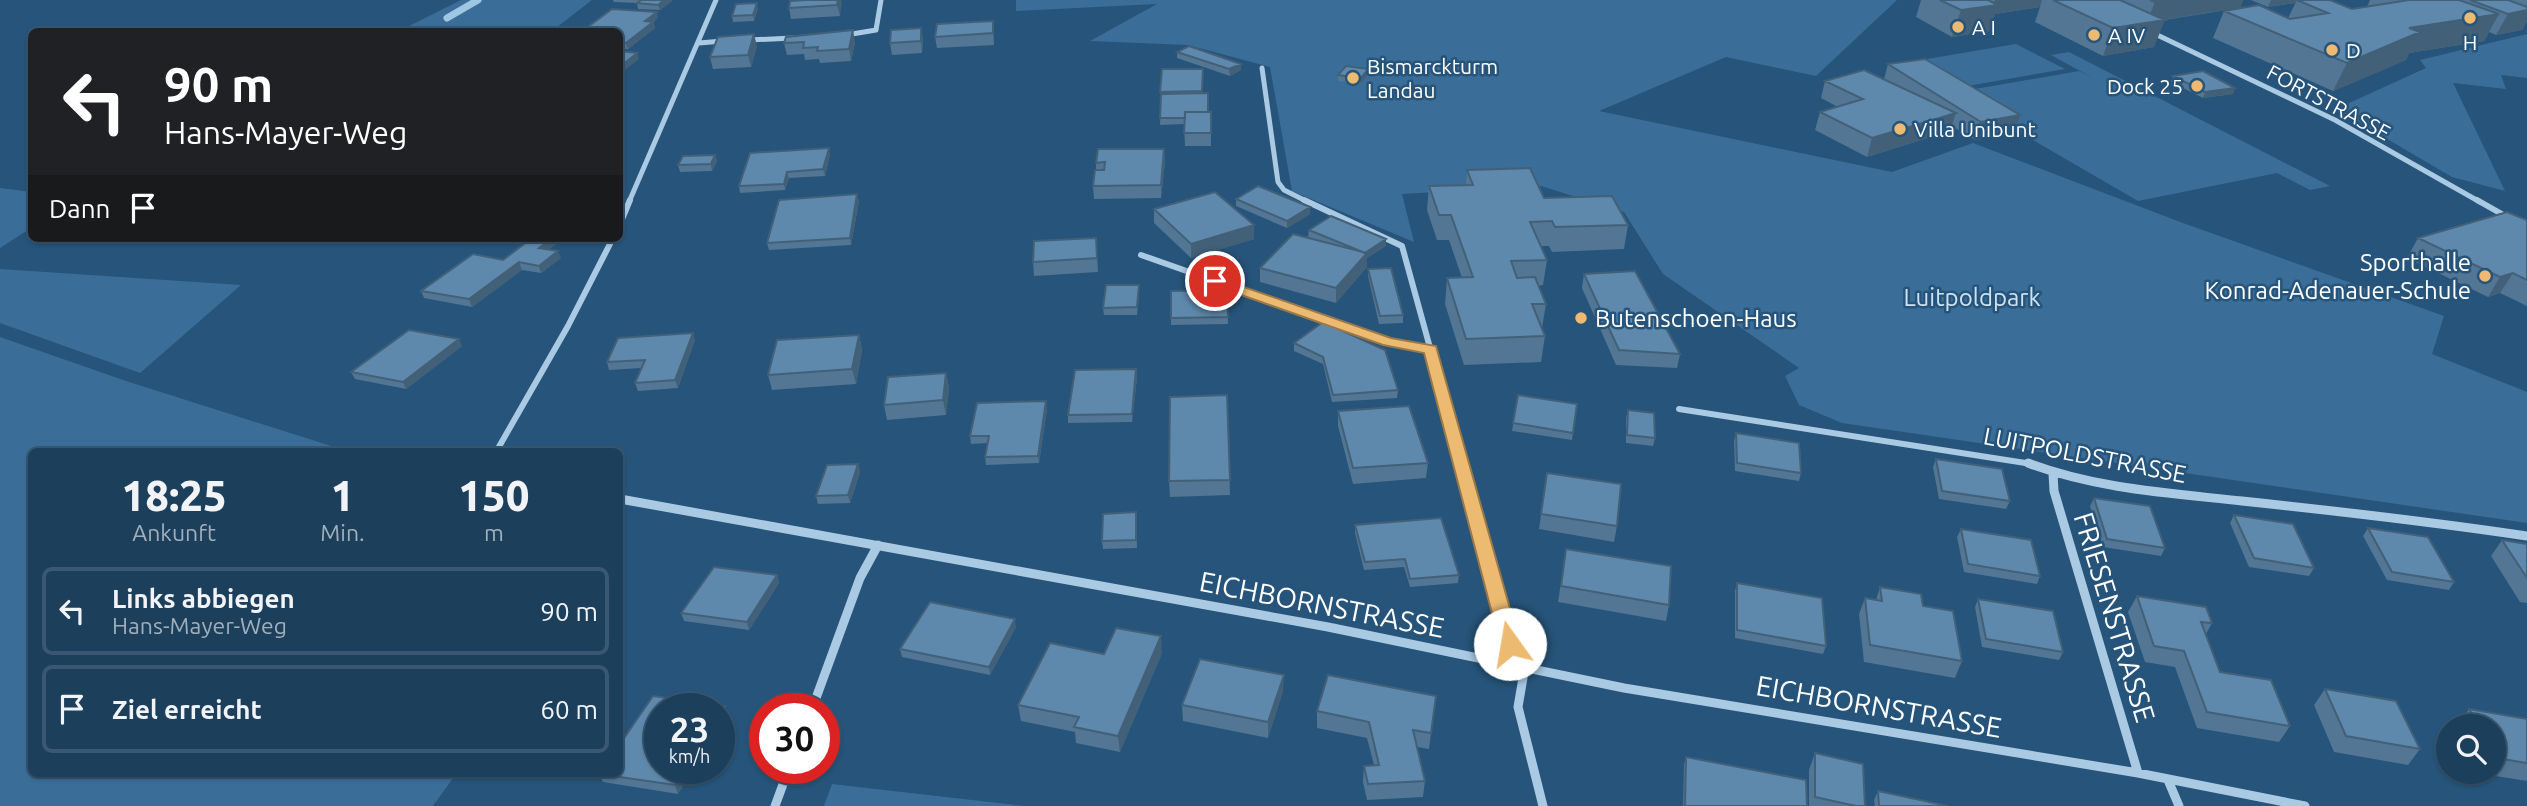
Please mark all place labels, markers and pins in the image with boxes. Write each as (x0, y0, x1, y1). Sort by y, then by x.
marker: H (2462, 10, 2478, 26)
place label: A I (1972, 15, 1996, 39)
marker: A I (1950, 19, 1966, 35)
place label: A IV (2108, 23, 2146, 47)
marker: A IV (2086, 27, 2102, 43)
place label: H (2463, 30, 2477, 54)
place label: D (2346, 38, 2361, 62)
marker: D (2324, 42, 2340, 58)
place label: Bismarckturm Landau (1367, 54, 1498, 102)
marker: Bismarckturm Landau (1345, 70, 1361, 86)
place label: Dock 25 (2107, 74, 2183, 98)
marker: Dock 25 (2189, 78, 2205, 94)
place label: Villa Unibunt (1914, 117, 2036, 141)
marker: Villa Unibunt (1892, 121, 1908, 137)
place label: Sporthalle Konrad-Adenauer-Schule (2204, 249, 2471, 304)
pin (1185, 251, 1245, 311)
marker: Sporthalle Konrad-Adenauer-Schule (2477, 268, 2493, 284)
place label: Butenschoen-Haus (1595, 305, 1797, 332)
marker: Butenschoen-Haus (1573, 310, 1589, 326)

